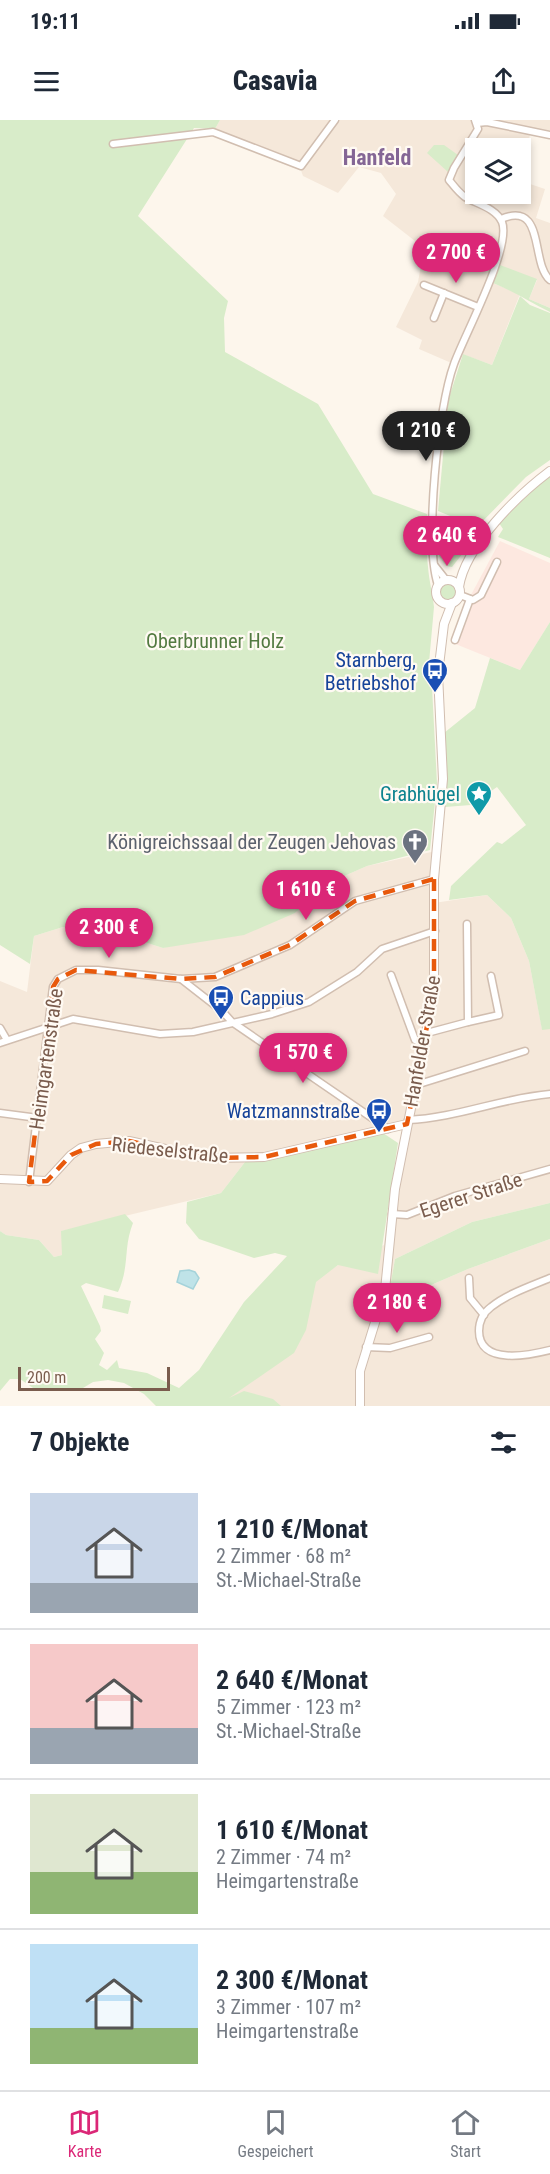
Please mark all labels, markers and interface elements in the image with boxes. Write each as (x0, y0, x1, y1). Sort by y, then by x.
text: 19:11 (30, 9, 81, 34)
icon: menu (30, 65, 63, 98)
text: Casavia (233, 65, 317, 97)
icon: share (487, 65, 520, 98)
map controls (465, 138, 531, 204)
button: layers (465, 138, 531, 204)
district label: Hanfeld (343, 145, 411, 170)
pin: 2 700 € (401, 233, 511, 284)
text: 2 700 € (426, 240, 486, 264)
pin: 1 210 € (371, 411, 481, 462)
text: 1 210 € (396, 418, 456, 442)
pin: 2 640 € (392, 516, 502, 567)
text: 2 640 € (417, 523, 477, 547)
park label: Oberbrunner Holz (146, 629, 284, 653)
place label: Starnberg, Betriebshof (325, 648, 417, 695)
bus stop icon: Starnberg, Betriebshof (420, 656, 450, 694)
place icon: Grabhügel (464, 779, 494, 817)
place label: Grabhügel (380, 782, 460, 806)
church icon: Königreichssaal der Zeugen Jehovas (400, 827, 430, 865)
place label: Königreichssaal der Zeugen Jehovas (107, 830, 396, 854)
pin: 1 610 € (251, 870, 361, 921)
text: 1 610 € (276, 877, 336, 901)
pin: 2 300 € (54, 908, 164, 959)
text: 2 300 € (79, 915, 139, 939)
street label: Hanfelder Straße (399, 973, 445, 1109)
bus stop icon: Cappius (206, 983, 236, 1021)
place label: Cappius (240, 986, 304, 1010)
street label: Heimgartenstraße (24, 987, 68, 1131)
pin: 1 570 € (248, 1033, 358, 1084)
text: 1 570 € (273, 1040, 333, 1064)
bus stop icon: Watzmannstraße (364, 1096, 394, 1134)
place label: Watzmannstraße (227, 1099, 360, 1123)
street label: Riedeselstraße (111, 1132, 229, 1168)
street label: Egerer Straße (417, 1167, 525, 1223)
pin: 2 180 € (342, 1283, 452, 1334)
text: 2 180 € (367, 1290, 427, 1314)
scale bar (18, 1364, 170, 1392)
text: 200 m (27, 1368, 66, 1387)
icon: filters (487, 1426, 520, 1459)
text: 7 Objekte (30, 1427, 129, 1457)
text: 1 210 €/Monat (216, 1514, 368, 1544)
icon: home (78, 1517, 150, 1589)
text: 2 Zimmer · 68 m² (216, 1544, 351, 1568)
text: St.-Michael-Straße (216, 1568, 361, 1592)
text: 2 640 €/Monat (216, 1665, 368, 1695)
icon: home (78, 1668, 150, 1740)
text: 5 Zimmer · 123 m² (216, 1695, 361, 1719)
text: St.-Michael-Straße (216, 1719, 361, 1743)
text: 1 610 €/Monat (216, 1815, 368, 1845)
icon: home (78, 1818, 150, 1890)
text: 2 Zimmer · 74 m² (216, 1845, 351, 1869)
text: Heimgartenstraße (216, 1869, 359, 1893)
text: 2 300 €/Monat (216, 1965, 368, 1995)
icon: home (78, 1968, 150, 2040)
text: 3 Zimmer · 107 m² (216, 1995, 361, 2019)
text: Heimgartenstraße (216, 2019, 359, 2043)
tab: Karte (68, 2106, 102, 2161)
tab: Gespeichert (237, 2106, 313, 2161)
tab: Start (449, 2106, 482, 2161)

